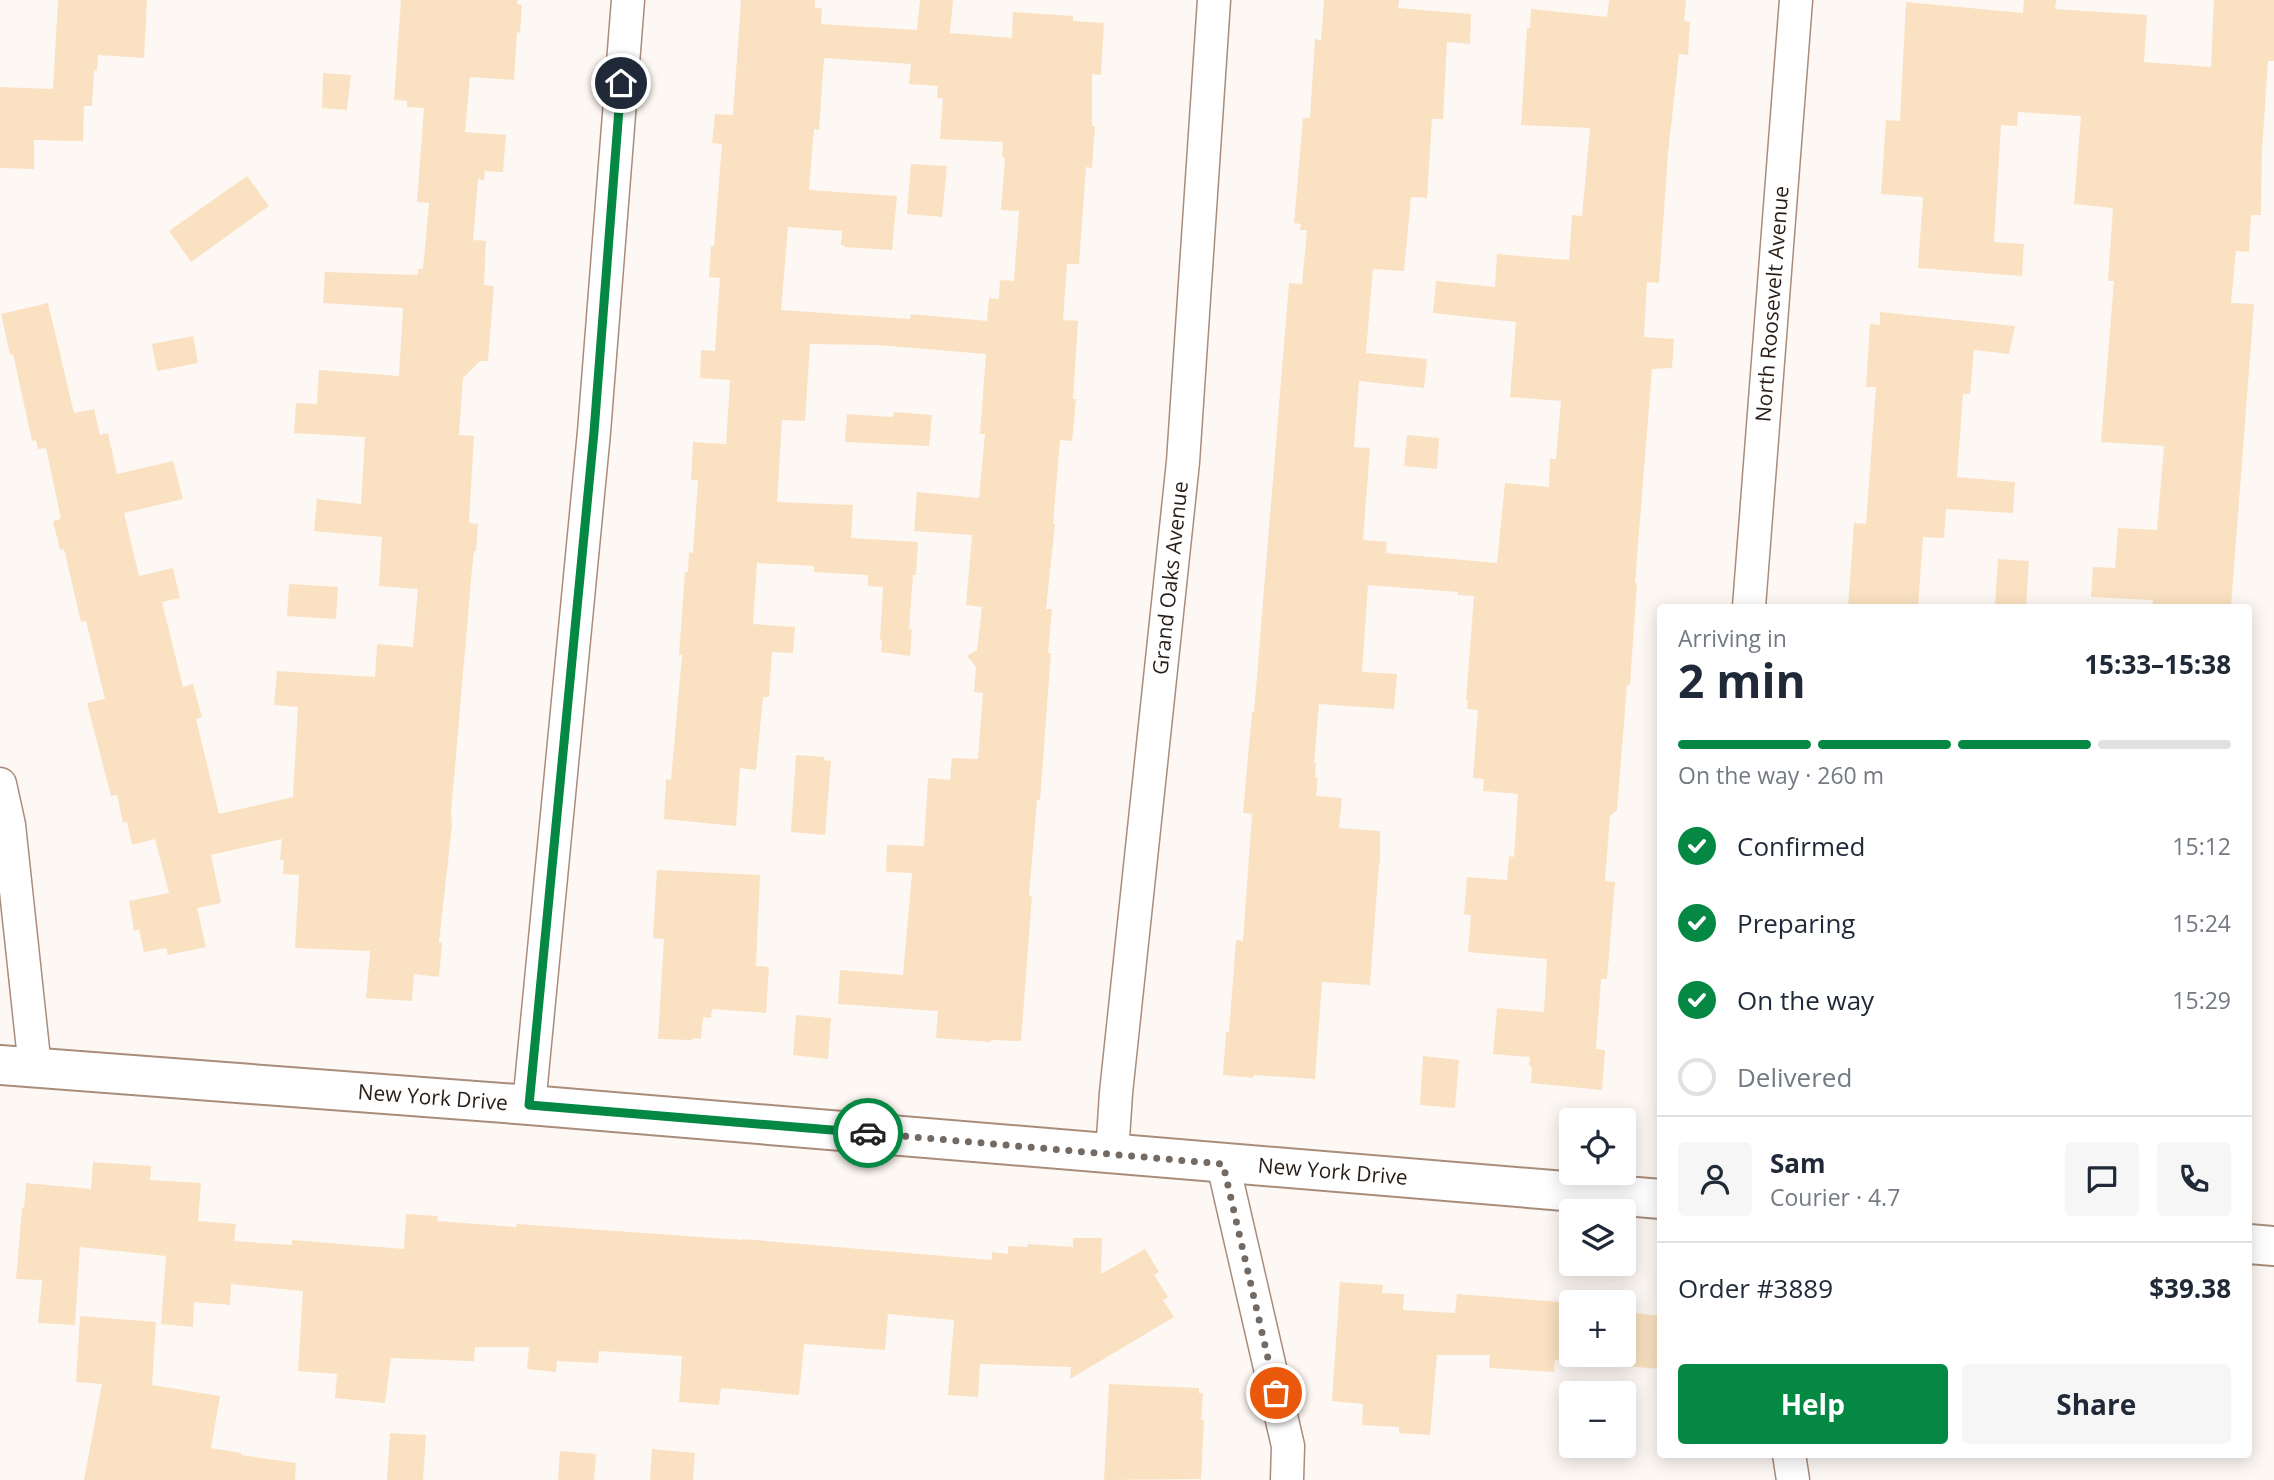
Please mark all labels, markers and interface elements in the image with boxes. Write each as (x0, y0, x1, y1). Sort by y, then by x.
pin (591, 53, 651, 113)
icon: home (602, 64, 640, 102)
street label: North Roosevelt Avenue (1748, 185, 1795, 423)
street label: Grand Oaks Avenue (1145, 480, 1194, 676)
text: Arriving in (1678, 622, 1787, 654)
text: 15:33–15:38 (2084, 646, 2231, 682)
text: 2 min (1678, 649, 1806, 711)
text: On the way · 260 m (1678, 759, 1884, 791)
icon: check (1678, 827, 1716, 865)
text: Confirmed (1737, 828, 1865, 864)
text: 15:12 (2172, 830, 2231, 862)
icon: check (1678, 904, 1716, 942)
text: Preparing (1737, 905, 1855, 941)
text: 15:24 (2172, 907, 2231, 939)
icon: check (1678, 981, 1716, 1019)
text: On the way (1737, 982, 1874, 1018)
text: 15:29 (2172, 984, 2231, 1016)
text: Delivered (1737, 1059, 1852, 1095)
street label: New York Drive (357, 1077, 509, 1116)
courier (833, 1098, 903, 1168)
map controls (1559, 1108, 1636, 1458)
button: locate (1559, 1108, 1636, 1185)
icon: car (849, 1114, 887, 1152)
button: person (1678, 1142, 1752, 1216)
button: chat (2065, 1142, 2139, 1216)
button: phone (2157, 1142, 2231, 1216)
text: Sam (1770, 1145, 1826, 1181)
street label: New York Drive (1257, 1151, 1409, 1191)
text: Courier · 4.7 (1770, 1181, 1900, 1213)
button: layers (1559, 1199, 1636, 1276)
text: Order #3889 (1678, 1270, 1833, 1306)
text: $39.38 (2149, 1270, 2231, 1306)
button: + (1559, 1290, 1636, 1367)
pin (1246, 1363, 1306, 1423)
button: Help (1678, 1364, 1948, 1444)
button: Share (1962, 1364, 2231, 1444)
icon: bag (1257, 1374, 1295, 1412)
button: − (1559, 1381, 1636, 1458)

